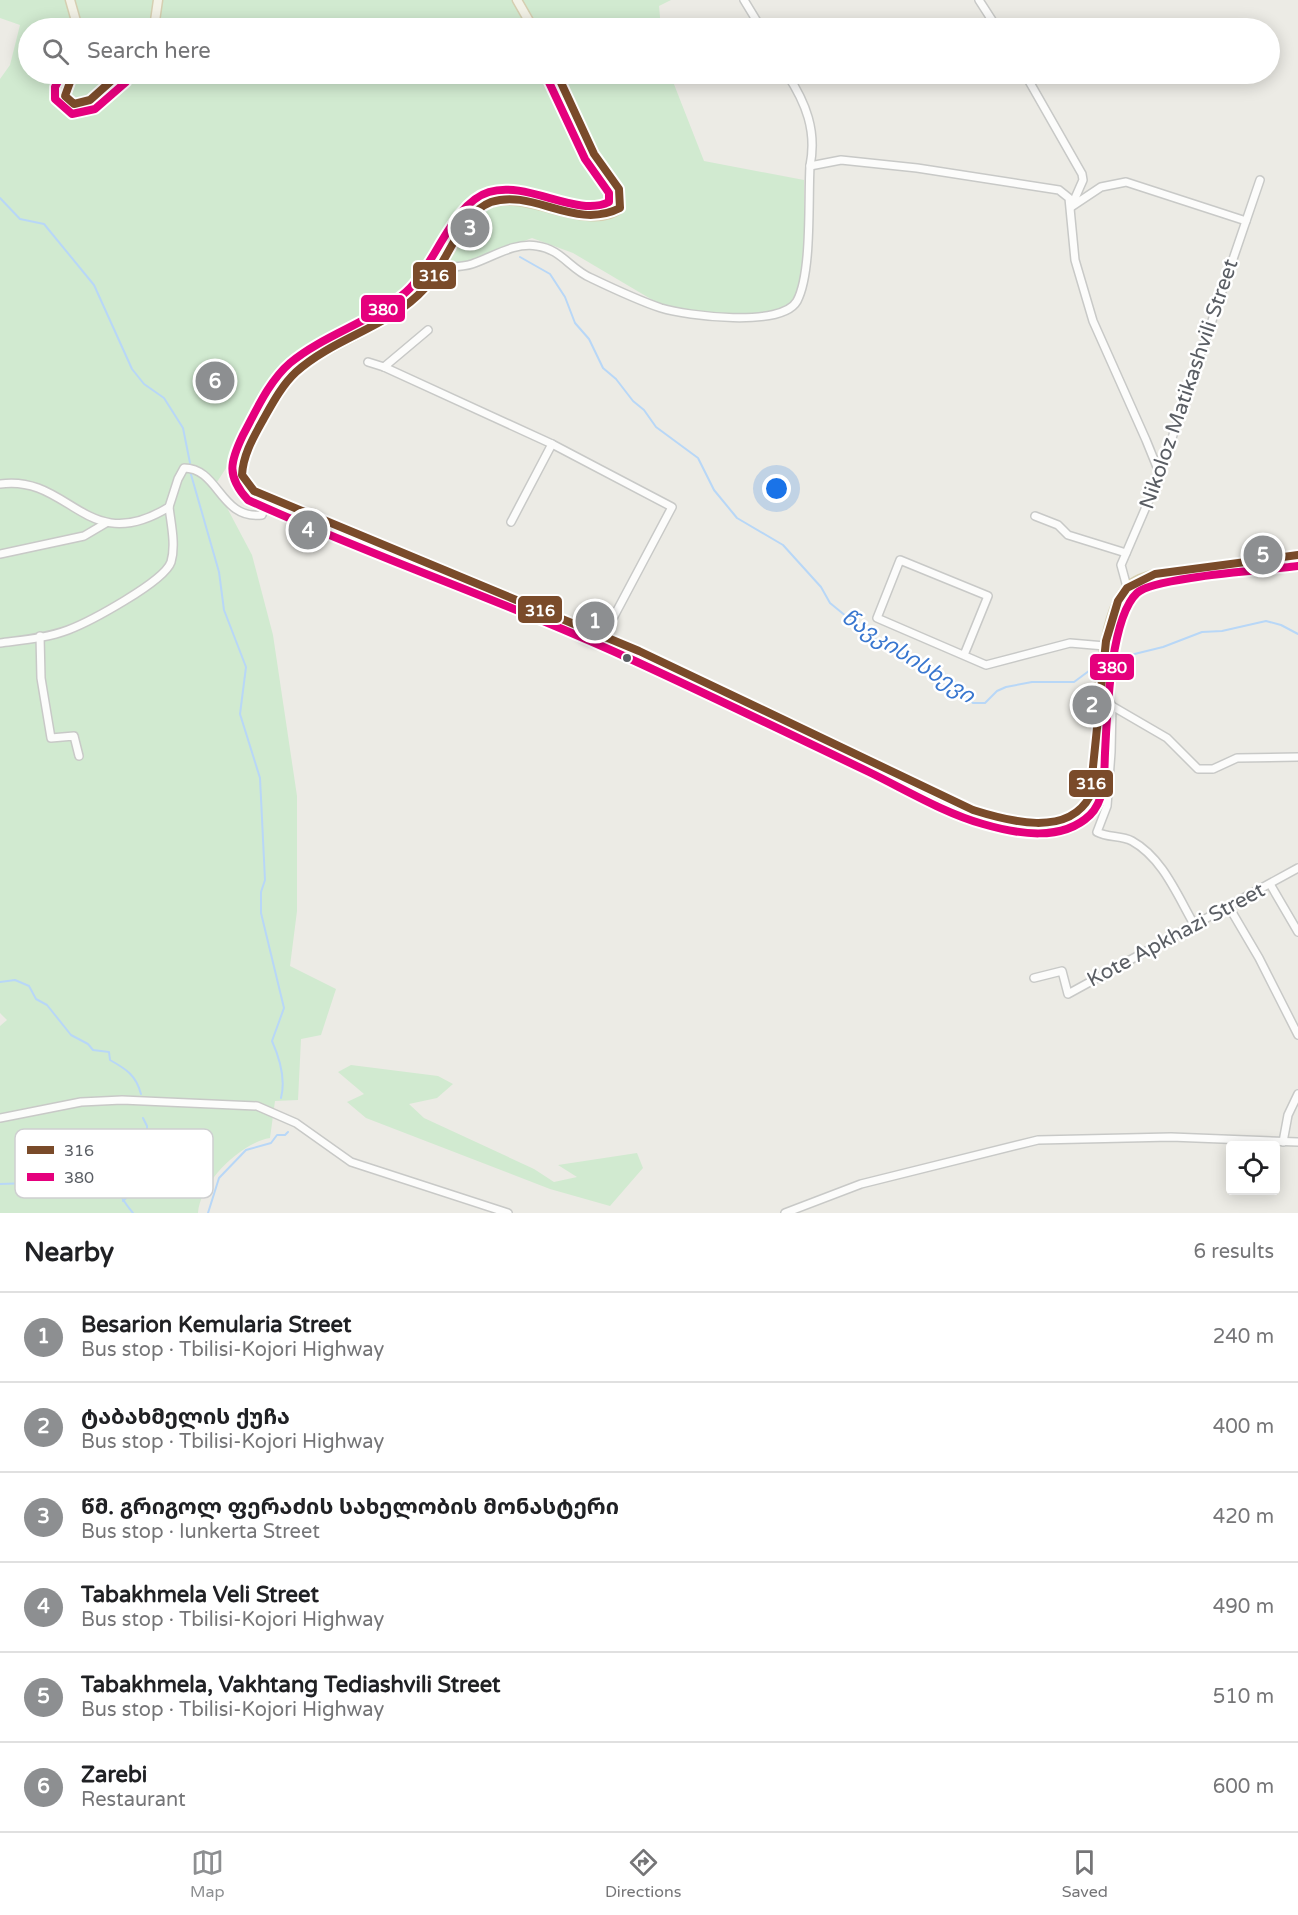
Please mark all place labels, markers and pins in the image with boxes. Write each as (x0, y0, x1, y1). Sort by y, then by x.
pin: 3 (450, 206, 490, 250)
pin: 6 (196, 358, 234, 404)
pin: 4 (288, 508, 328, 552)
pin: 5 (1244, 532, 1282, 578)
pin: 1 (576, 598, 614, 644)
unlabelled marker (621, 652, 633, 664)
pin: 2 (1072, 682, 1112, 728)

